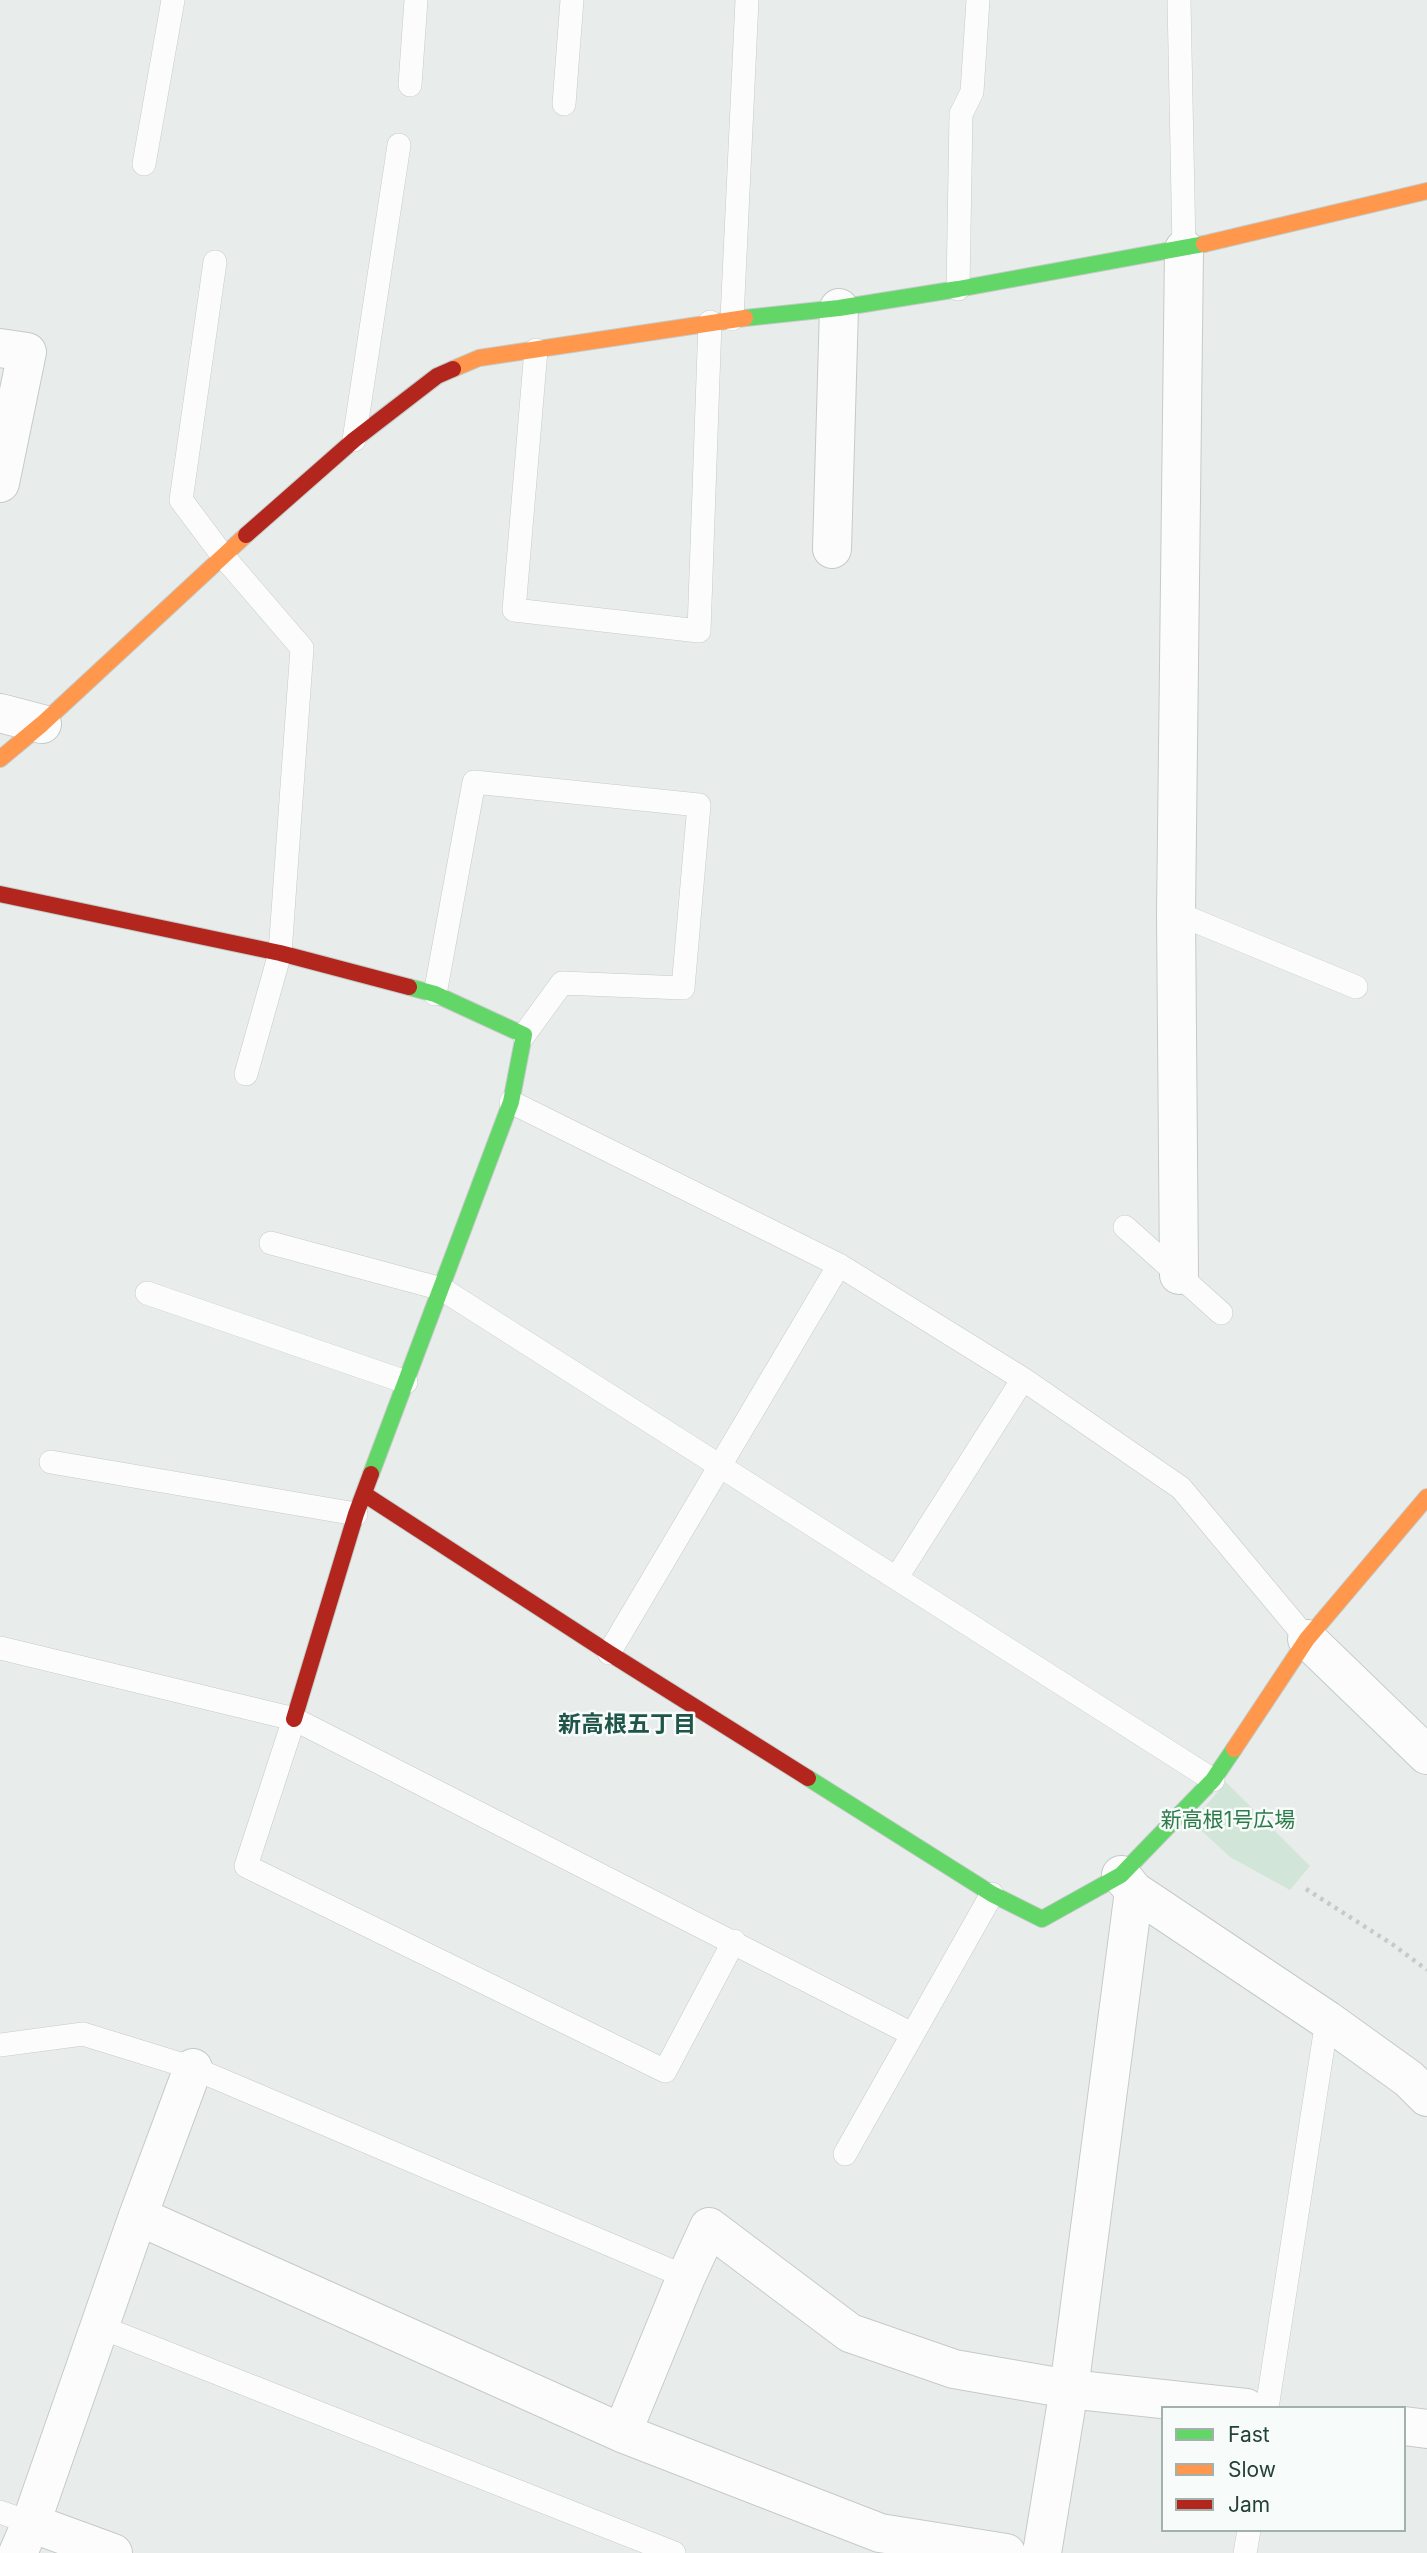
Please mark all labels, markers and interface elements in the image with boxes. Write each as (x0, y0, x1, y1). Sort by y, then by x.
district label: 新高根五丁目 (558, 1711, 696, 1739)
park label: 新高根1号広場 (1161, 1808, 1295, 1834)
legend (1161, 2406, 1406, 2532)
text: Fast (1228, 2422, 1270, 2447)
text: Slow (1228, 2457, 1276, 2482)
text: Jam (1228, 2492, 1270, 2517)

